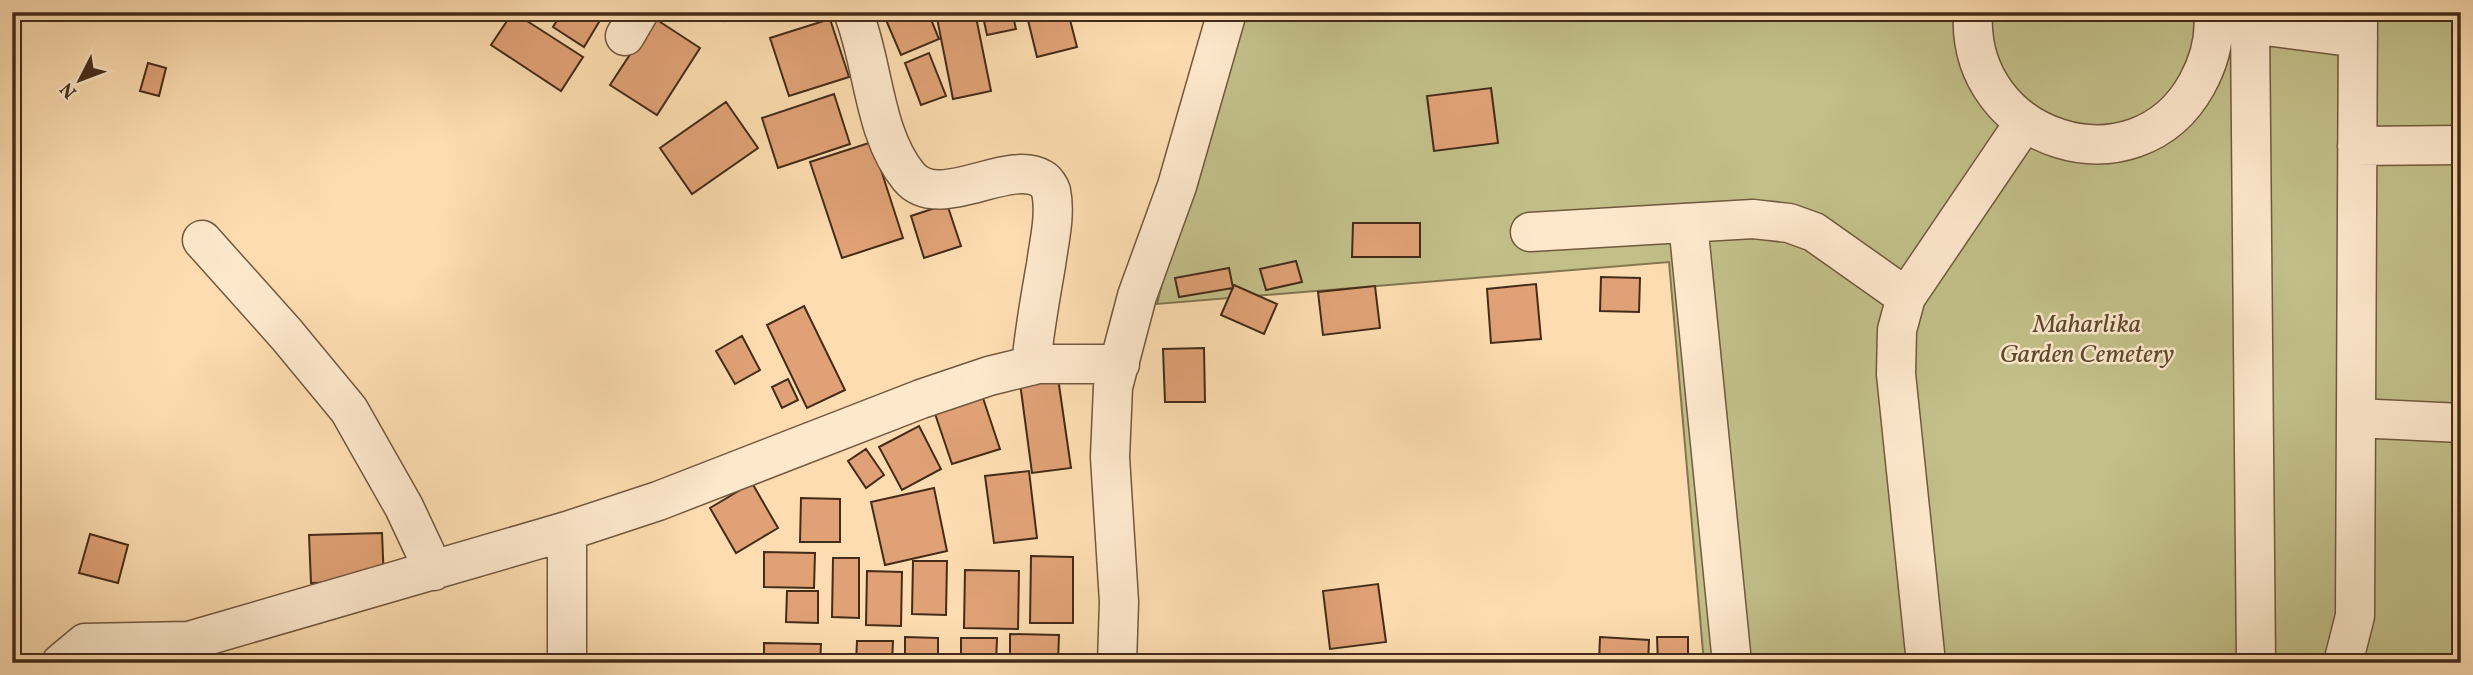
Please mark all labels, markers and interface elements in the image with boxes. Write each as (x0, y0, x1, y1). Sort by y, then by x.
north arrow (46, 46, 116, 116)
text: N (54, 76, 83, 104)
park label: Maharlika Garden Cemetery (2000, 307, 2174, 373)

